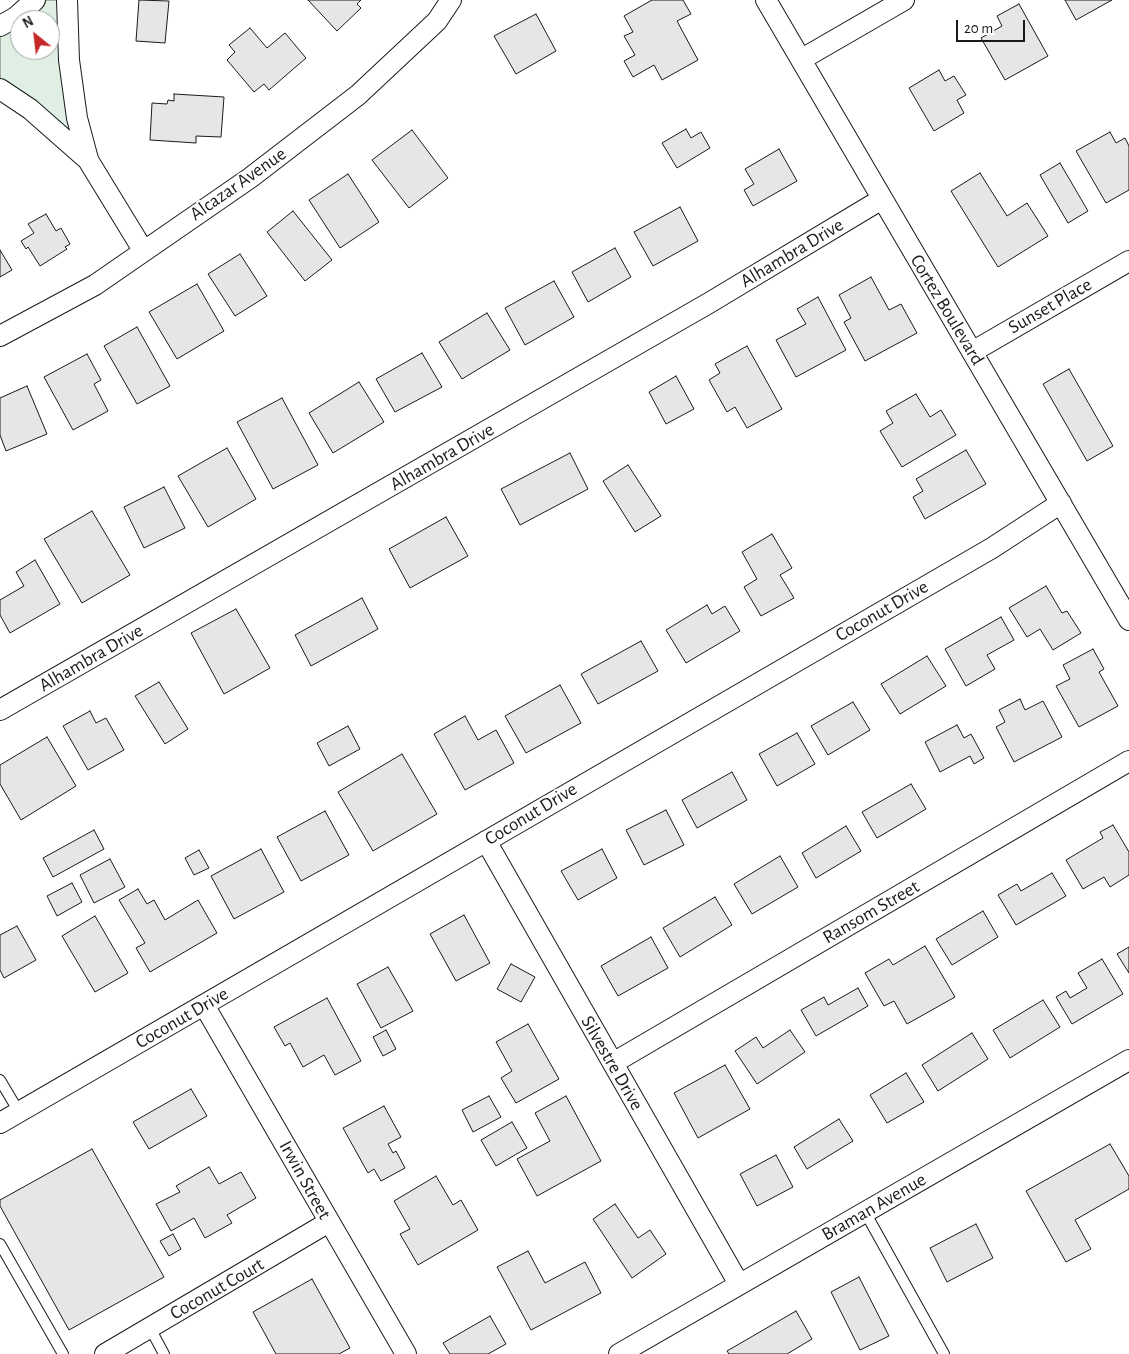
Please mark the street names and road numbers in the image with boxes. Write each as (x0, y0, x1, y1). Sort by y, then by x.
street label: Alcazar Avenue (185, 142, 291, 226)
street label: Alhambra Drive (736, 213, 848, 293)
street label: Cortez Boulevard (905, 251, 989, 369)
street label: Sunset Place (1004, 273, 1096, 339)
street label: Alhambra Drive (386, 418, 498, 496)
street label: Coconut Drive (831, 575, 933, 647)
street label: Alhambra Drive (35, 619, 147, 697)
street label: Coconut Drive (481, 778, 581, 850)
street label: Ransom Street (819, 875, 923, 949)
street label: Coconut Drive (131, 982, 233, 1054)
street label: Silvestre Drive (576, 1012, 648, 1114)
street label: Irwin Street (274, 1137, 336, 1223)
street label: Braman Avenue (818, 1168, 930, 1246)
street label: Coconut Court (166, 1253, 268, 1325)

